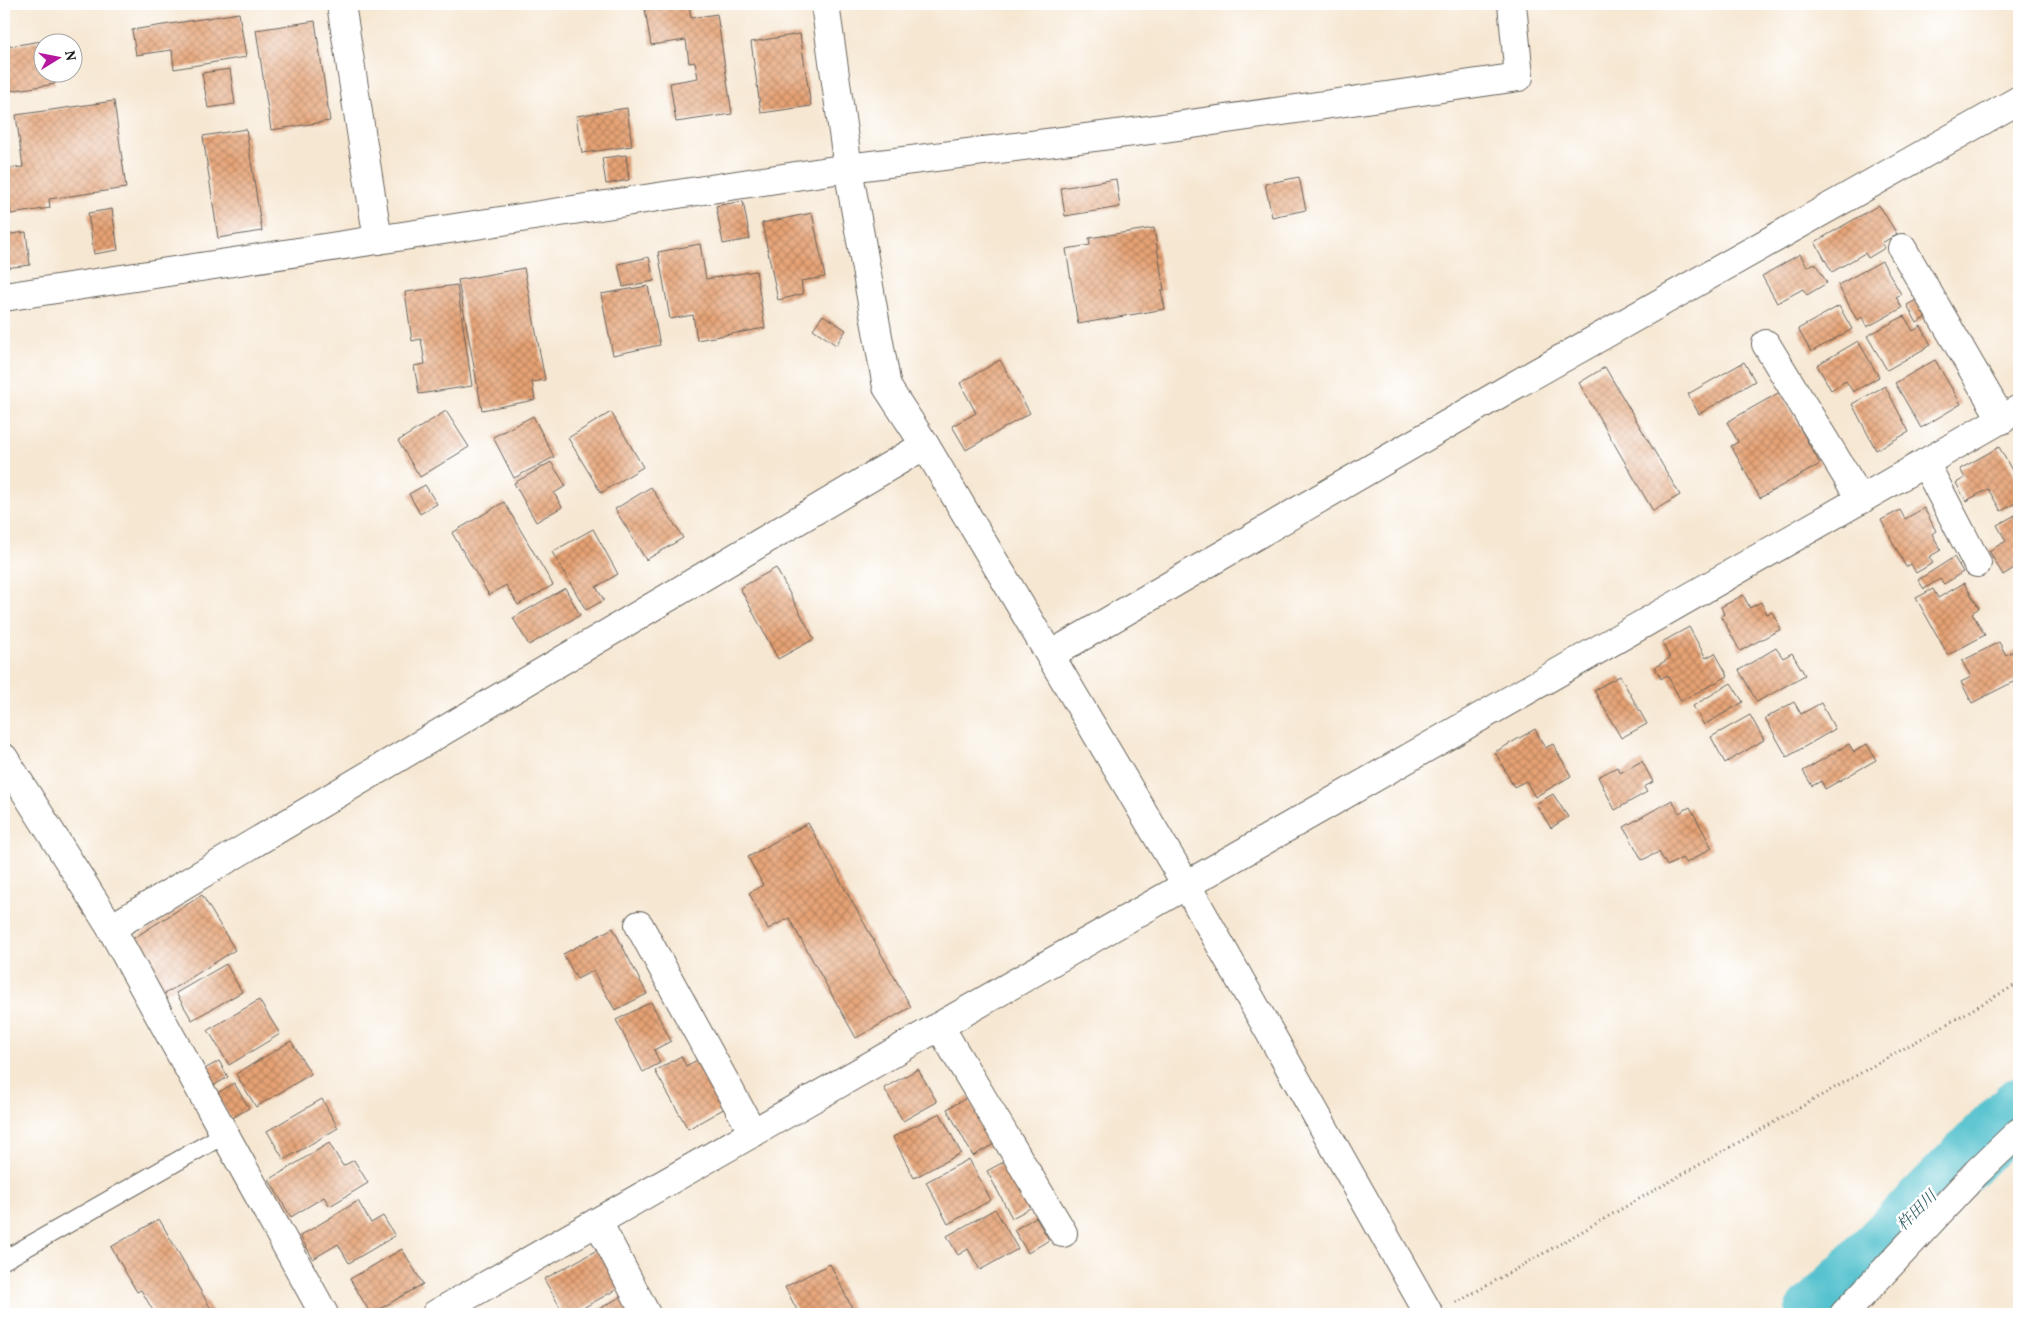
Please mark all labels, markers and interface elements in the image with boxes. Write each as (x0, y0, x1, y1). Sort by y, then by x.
north arrow (32, 32, 82, 82)
text: N (59, 49, 80, 63)
water label: 杵田川 (1893, 1185, 1944, 1236)

